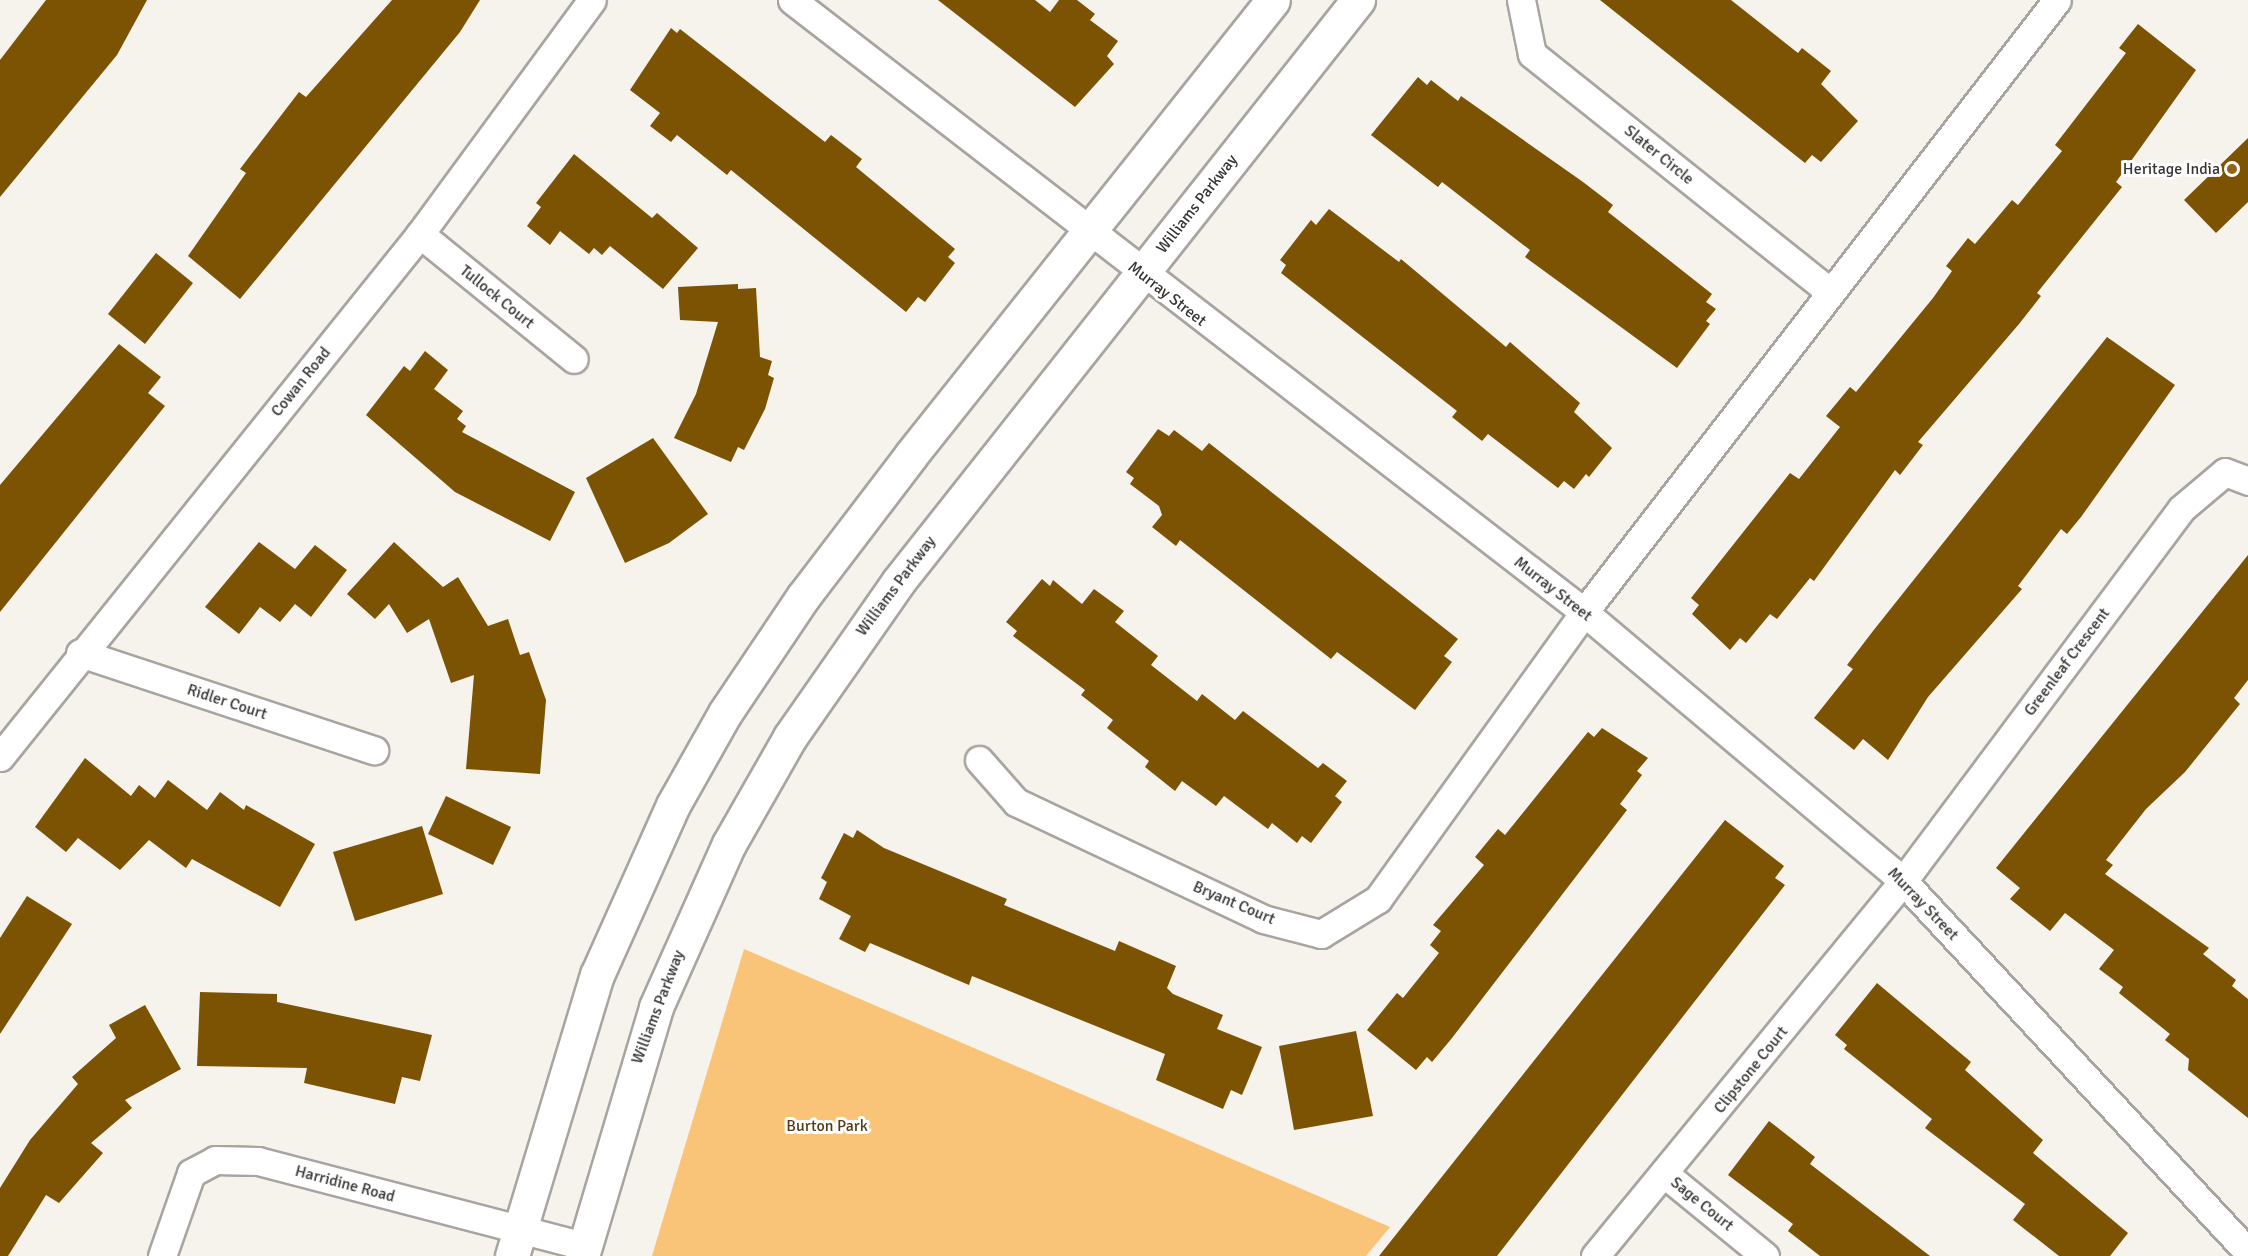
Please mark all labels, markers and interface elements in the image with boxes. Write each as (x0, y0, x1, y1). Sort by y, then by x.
street label: Slater Circle (1620, 121, 1698, 189)
street label: Williams Parkway (1152, 151, 1242, 257)
place label: Heritage India (2123, 159, 2220, 179)
marker: Heritage India (2225, 162, 2239, 176)
street label: Murray Street (1124, 258, 1210, 330)
street label: Tullock Court (456, 261, 538, 333)
street label: Cowan Road (267, 343, 335, 421)
street label: Williams Parkway (852, 532, 940, 640)
street label: Murray Street (1510, 553, 1596, 625)
street label: Greenleaf Crescent (2020, 604, 2114, 720)
street label: Ridler Court (185, 680, 269, 724)
street label: Murray Street (1883, 864, 1963, 944)
street label: Bryant Court (1190, 877, 1278, 929)
street label: Williams Parkway (627, 947, 689, 1067)
street label: Clipstone Court (1710, 1023, 1792, 1117)
park label: Burton Park (786, 1116, 868, 1136)
street label: Harridine Road (293, 1161, 397, 1207)
street label: Sage Court (1667, 1173, 1737, 1235)

